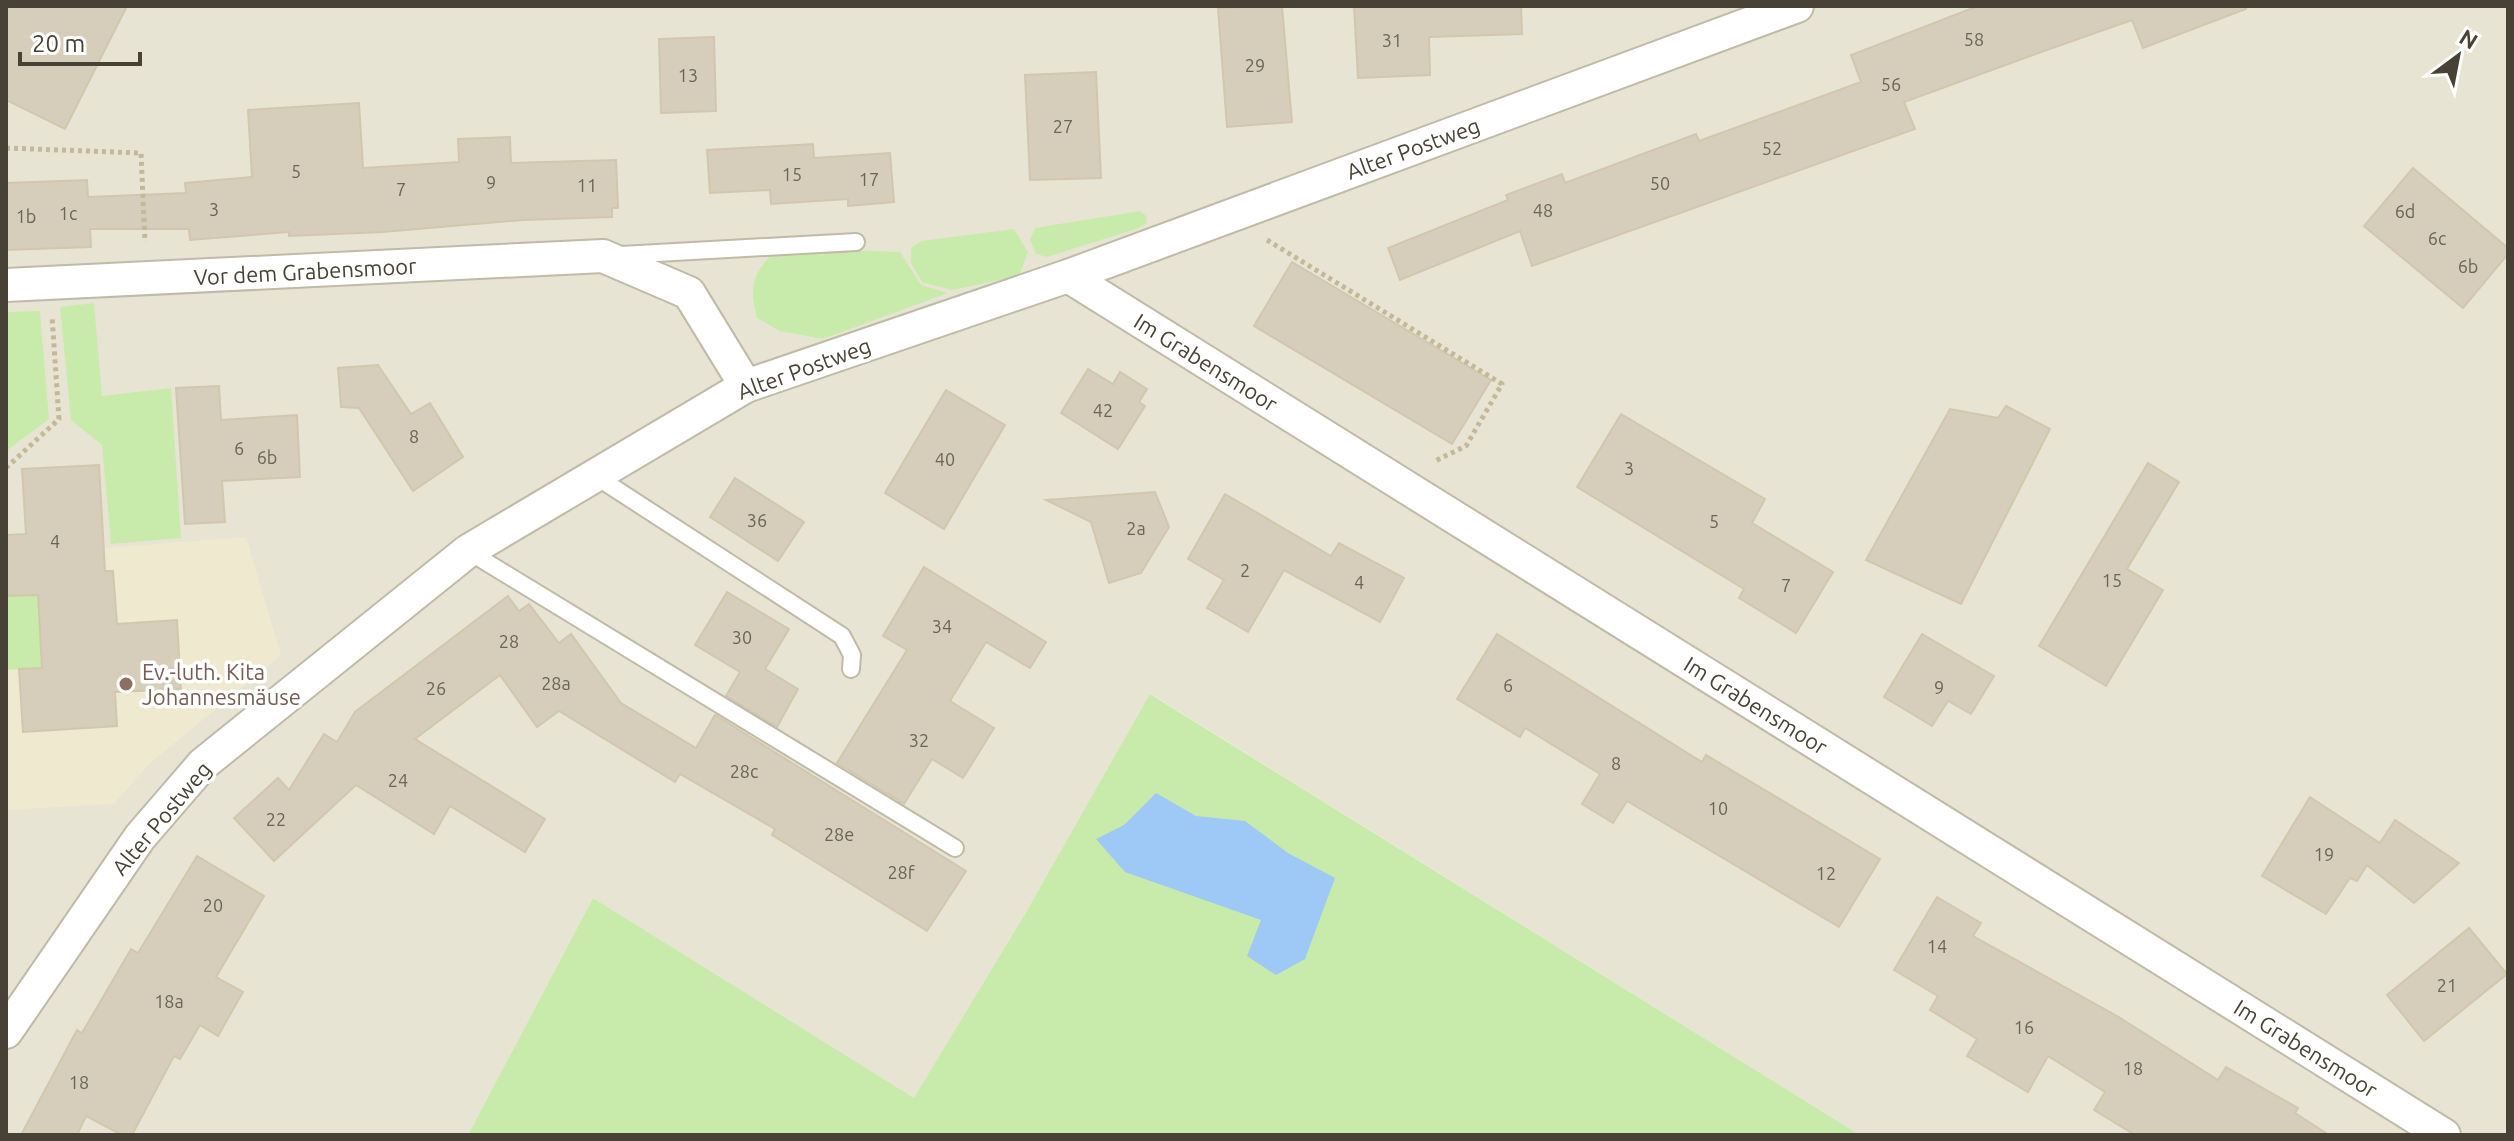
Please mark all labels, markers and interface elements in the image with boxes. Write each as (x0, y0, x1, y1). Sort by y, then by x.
scale bar (20, 16, 140, 66)
north arrow (2418, 16, 2498, 96)
text: N (2455, 24, 2482, 54)
house number: 58 (1964, 29, 1984, 49)
text: 20 m (32, 30, 85, 57)
house number: 31 (1382, 30, 1402, 50)
house number: 29 (1245, 55, 1265, 75)
house number: 13 (678, 65, 698, 85)
house number: 56 (1881, 74, 1901, 94)
street label: Alter Postweg (1343, 112, 1483, 184)
house number: 27 (1053, 116, 1073, 136)
house number: 52 (1762, 138, 1782, 158)
house number: 5 (291, 161, 301, 181)
house number: 15 (782, 164, 802, 184)
house number: 17 (859, 169, 879, 189)
house number: 9 (486, 172, 496, 192)
house number: 50 (1650, 173, 1670, 193)
house number: 11 (577, 175, 597, 195)
house number: 7 (396, 179, 406, 199)
house number: 3 (209, 199, 219, 219)
house number: 48 (1533, 200, 1553, 220)
house number: 6d (2395, 201, 2415, 221)
house number: 1c (59, 203, 77, 223)
house number: 1b (16, 206, 36, 226)
house number: 6c (2428, 228, 2446, 248)
street label: Vor dem Grabensmoor (193, 253, 418, 289)
house number: 6b (2458, 256, 2478, 276)
street label: Im Grabensmoor (1130, 308, 1283, 416)
street label: Alter Postweg (734, 332, 874, 404)
house number: 42 (1093, 400, 1113, 420)
house number: 8 (409, 426, 419, 446)
house number: 6 (234, 438, 244, 458)
house number: 6b (257, 447, 277, 467)
house number: 40 (935, 449, 955, 469)
house number: 3 (1624, 458, 1634, 478)
house number: 36 (747, 510, 767, 530)
house number: 5 (1709, 511, 1719, 531)
house number: 2a (1126, 518, 1146, 538)
house number: 4 (50, 531, 60, 551)
house number: 2 (1240, 560, 1250, 580)
house number: 15 (2102, 570, 2122, 590)
house number: 4 (1354, 572, 1364, 592)
house number: 7 (1781, 575, 1791, 595)
house number: 34 (932, 616, 952, 636)
house number: 30 (732, 627, 752, 647)
house number: 28 (499, 631, 519, 651)
street label: Im Grabensmoor (1680, 651, 1833, 759)
place label: Ev.-luth. Kita Johannesmäuse (142, 659, 301, 709)
house number: 28a (541, 673, 571, 693)
marker: Ev.-luth. Kita Johannesmäuse (117, 675, 135, 693)
house number: 6 (1503, 675, 1513, 695)
house number: 9 (1934, 677, 1944, 697)
house number: 26 (426, 678, 446, 698)
house number: 32 (909, 730, 929, 750)
house number: 8 (1611, 753, 1621, 773)
street label: Alter Postweg (106, 756, 216, 880)
house number: 28c (730, 761, 758, 781)
house number: 24 (388, 770, 408, 790)
house number: 10 (1708, 798, 1728, 818)
house number: 22 (266, 809, 286, 829)
house number: 28e (824, 824, 854, 844)
house number: 19 (2314, 844, 2334, 864)
house number: 28f (887, 862, 915, 882)
house number: 12 (1816, 863, 1836, 883)
house number: 20 (203, 895, 223, 915)
house number: 14 (1927, 936, 1947, 956)
house number: 21 (2437, 975, 2457, 995)
house number: 18a (154, 991, 184, 1011)
street label: Im Grabensmoor (2230, 994, 2383, 1102)
house number: 16 (2014, 1017, 2034, 1037)
house number: 18 (2123, 1058, 2143, 1078)
house number: 18 (69, 1072, 89, 1092)

